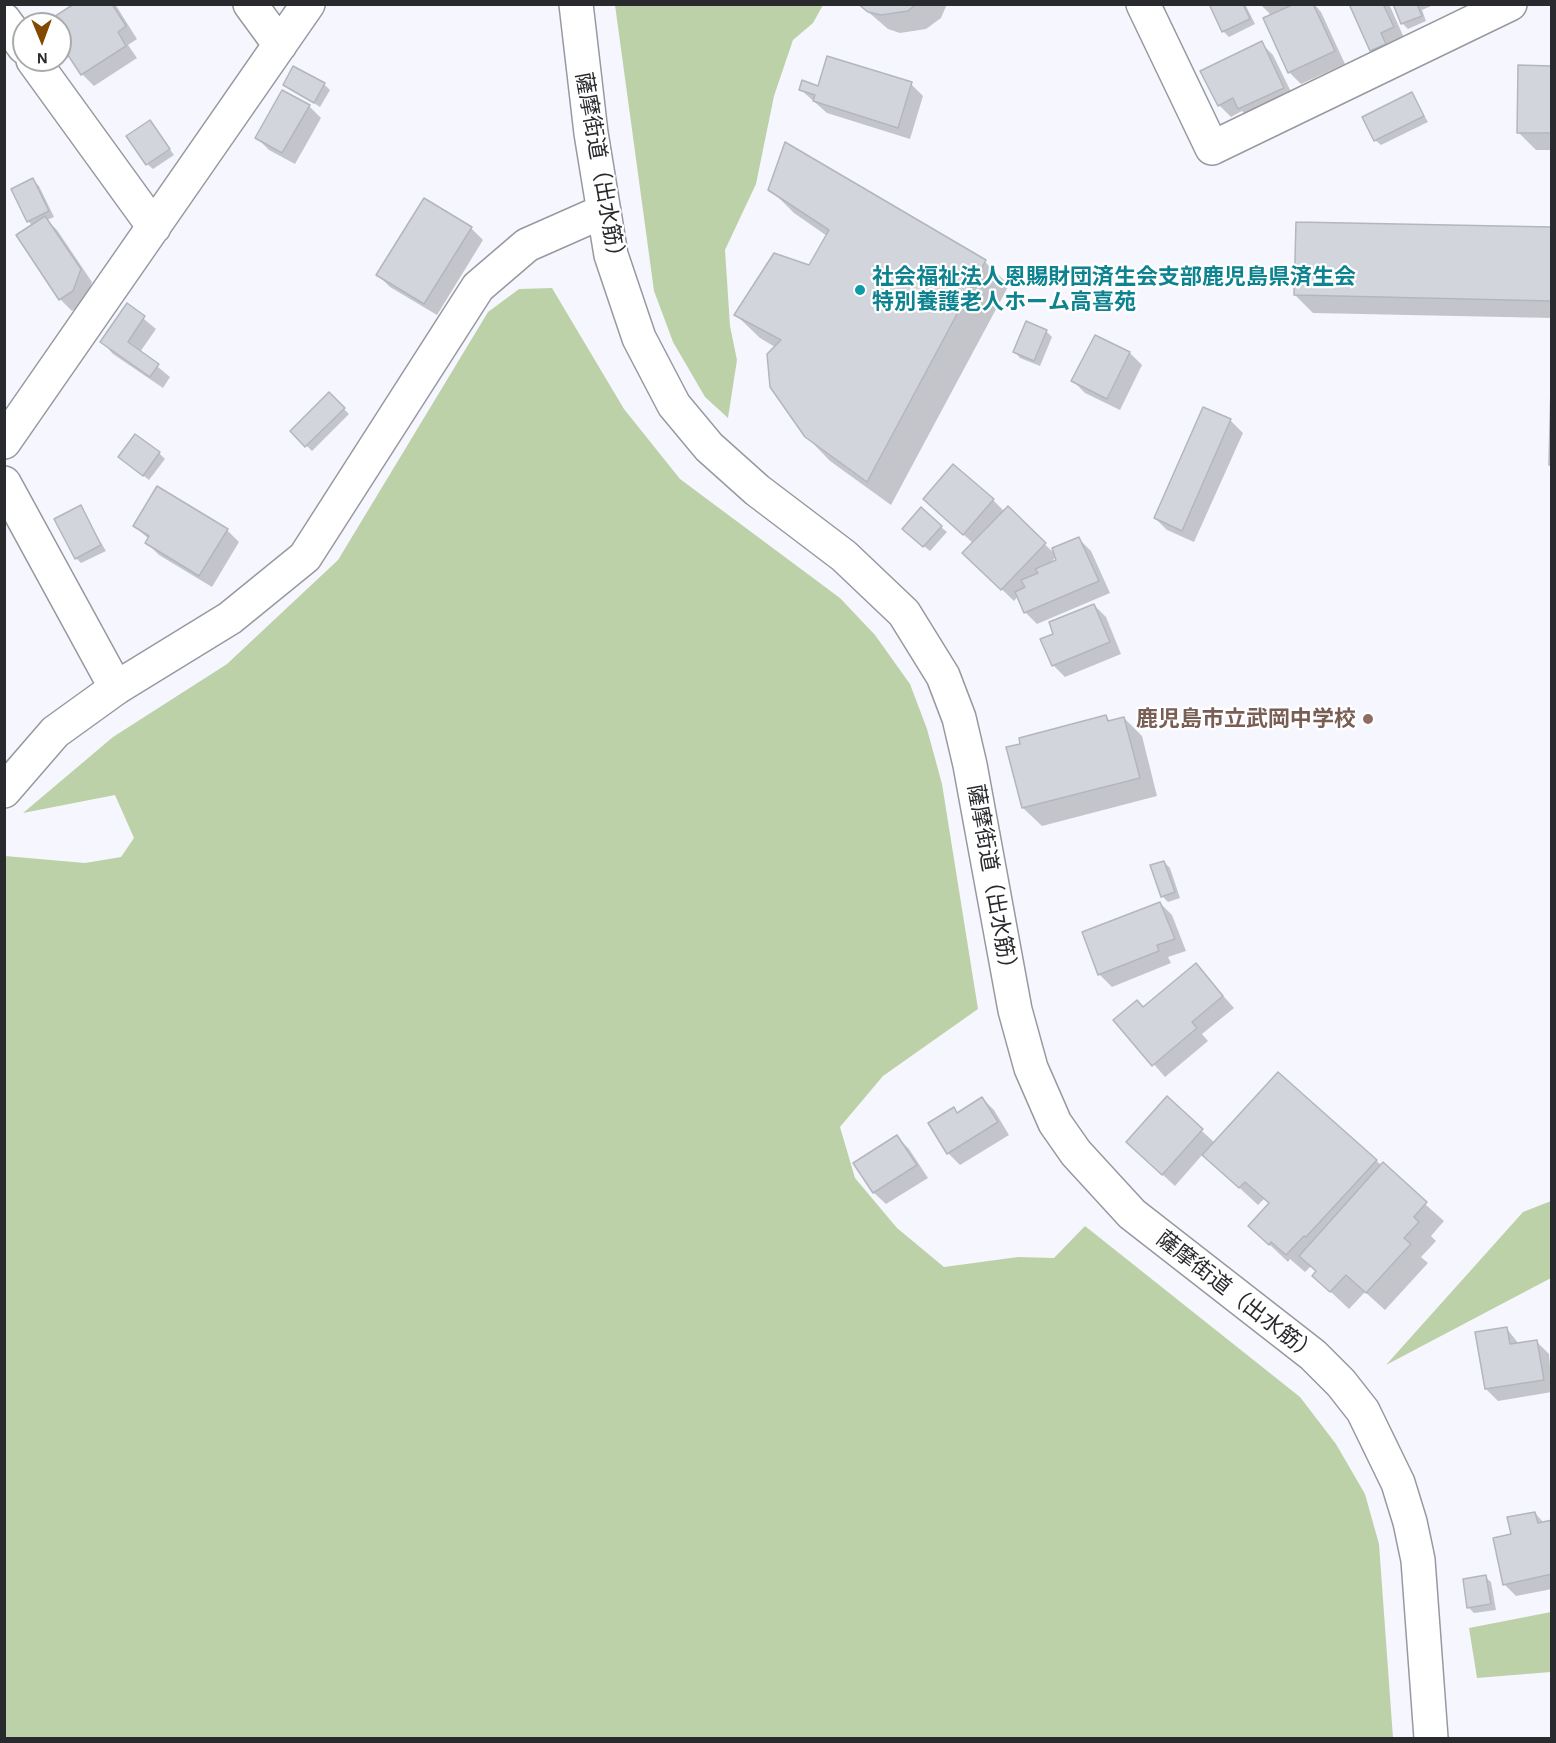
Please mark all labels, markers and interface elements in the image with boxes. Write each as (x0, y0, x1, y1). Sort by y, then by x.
north arrow (12, 12, 72, 72)
text: N (37, 50, 48, 66)
street label: 薩摩街道（出水筋） (570, 70, 630, 270)
place label: 社会福祉法人恩賜財団済生会支部鹿児島県済生会 特別養護老人ホーム高喜苑 (872, 264, 1356, 316)
marker: 社会福祉法人恩賜財団済生会支部鹿児島県済生会 特別養護老人ホーム高喜苑 (853, 283, 867, 297)
place label: 鹿児島市立武岡中学校 (1136, 706, 1356, 732)
marker: 鹿児島市立武岡中学校 (1361, 712, 1375, 726)
street label: 薩摩街道（出水筋） (962, 782, 1022, 982)
street label: 薩摩街道（出水筋） (1151, 1226, 1323, 1368)

